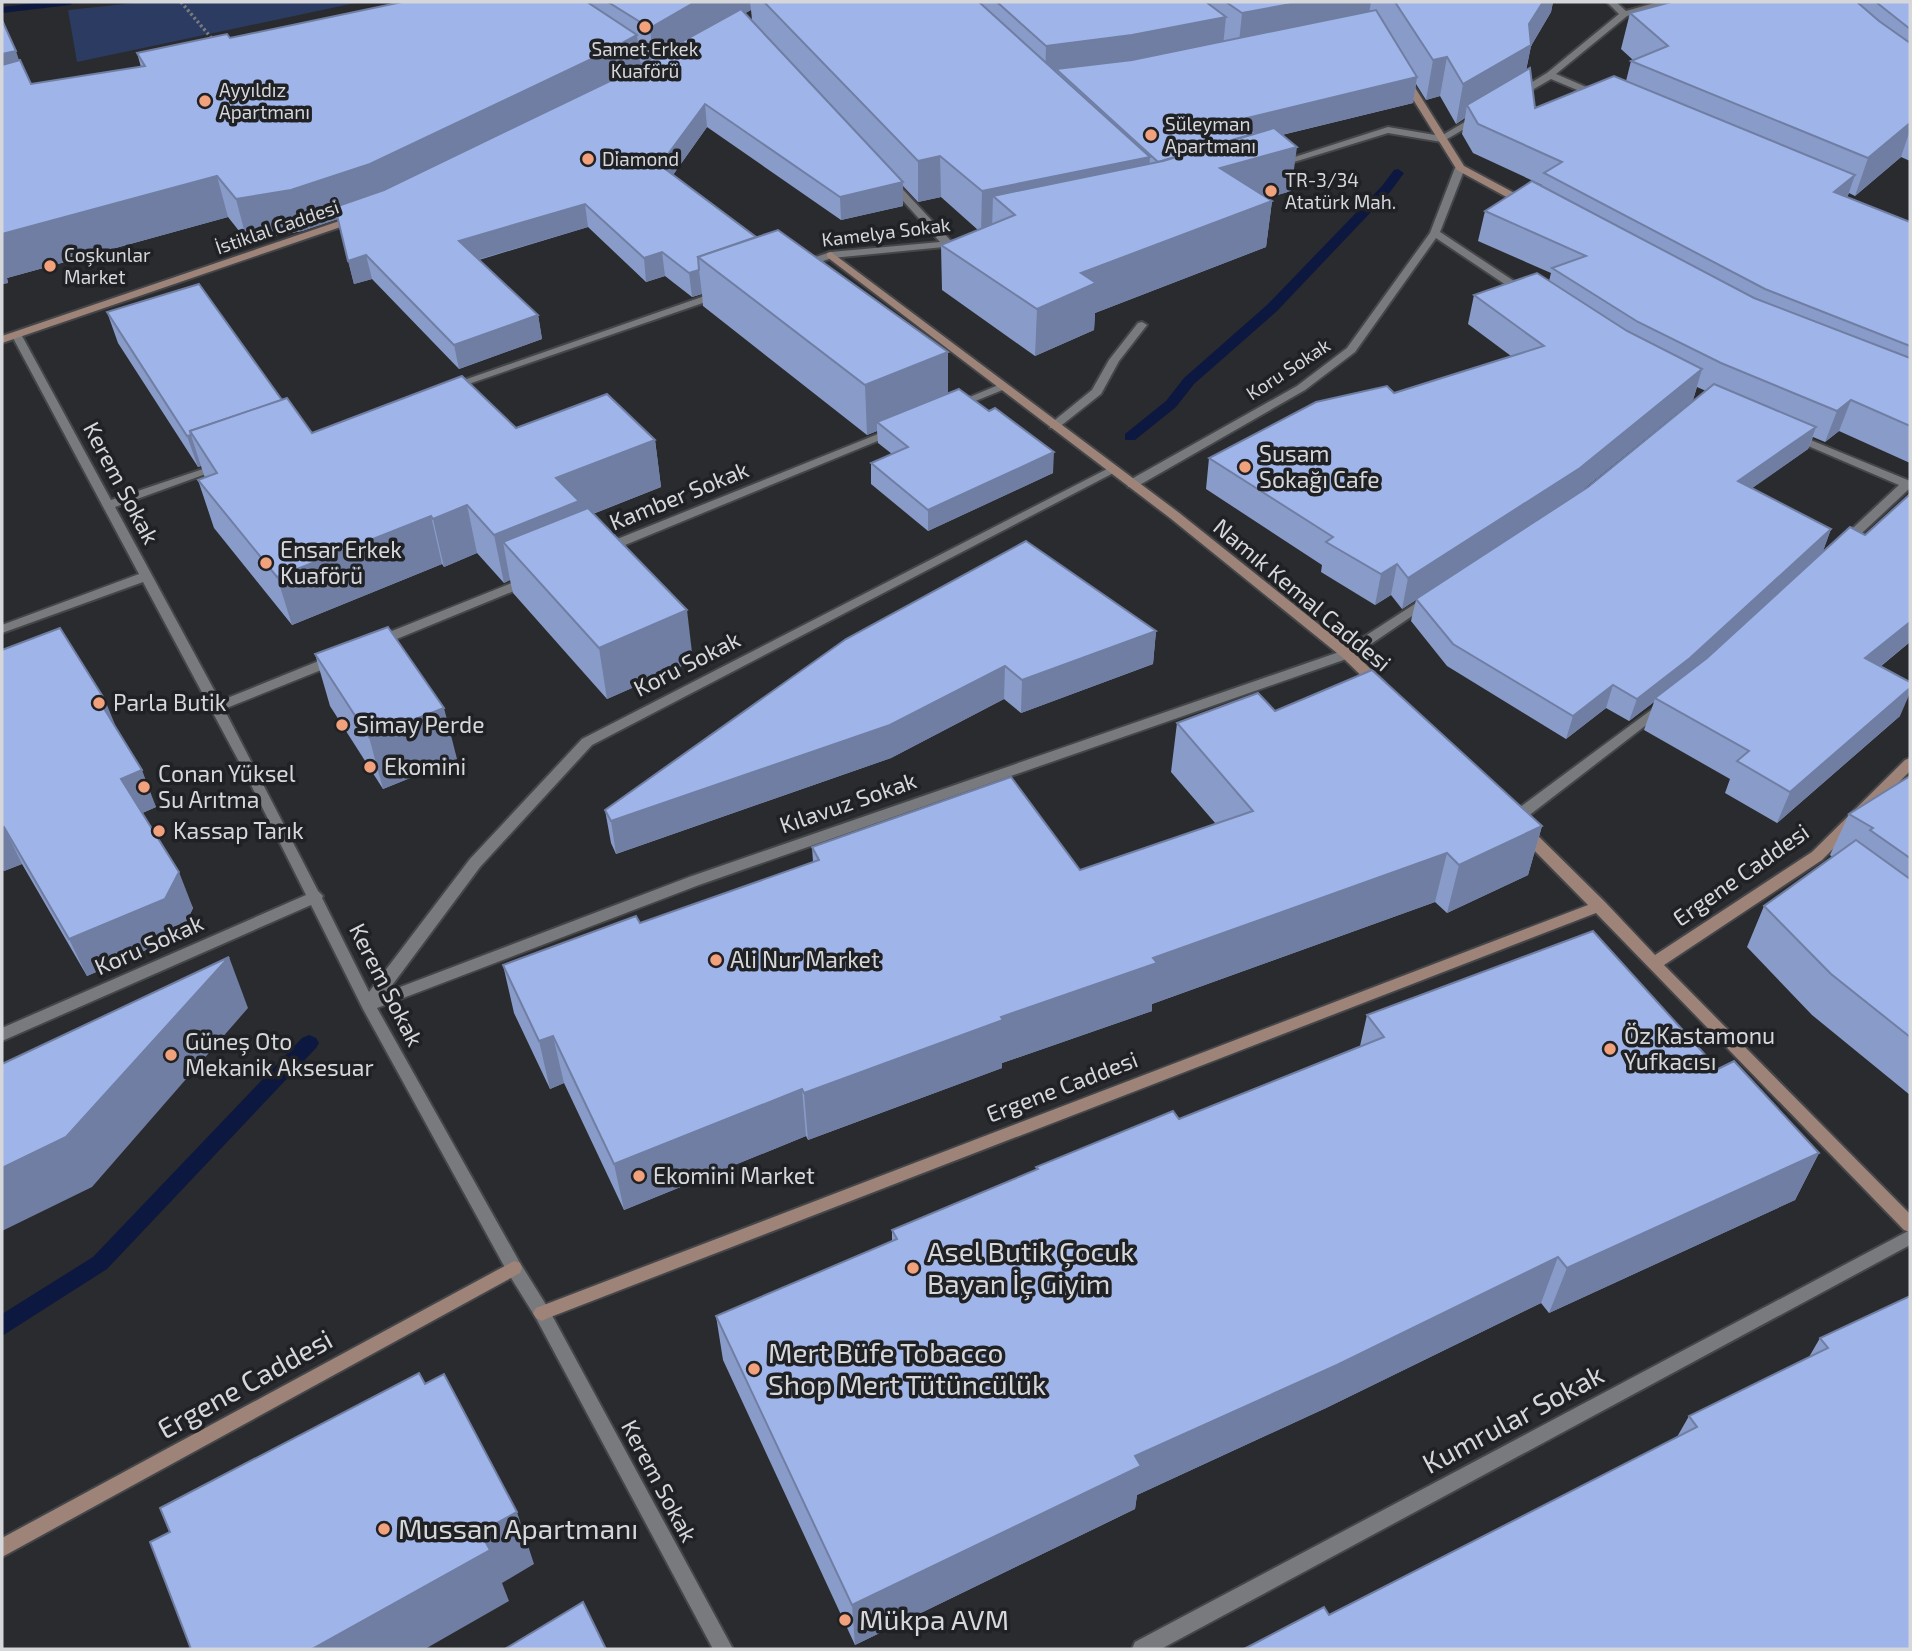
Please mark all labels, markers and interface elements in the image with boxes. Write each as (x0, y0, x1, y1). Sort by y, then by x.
marker: Samet Erkek Kuaförü (637, 19, 653, 35)
place label: Samet Erkek Kuaförü (592, 37, 699, 82)
place label: Ayyıldız Apartmanı (219, 78, 310, 123)
marker: Ayyıldız Apartmanı (197, 93, 213, 109)
place label: Süleyman Apartmanı (1165, 112, 1256, 157)
marker: Süleyman Apartmanı (1143, 127, 1159, 143)
place label: Diamond (602, 147, 679, 170)
marker: Diamond (580, 151, 596, 167)
place label: TR-3/34 Atatürk Mah. (1285, 168, 1396, 213)
marker: TR-3/34 Atatürk Mah. (1263, 183, 1279, 199)
street label: İstiklal Caddesi (212, 195, 342, 258)
street label: Kamelya Sokak (820, 212, 952, 251)
place label: Coşkunlar Market (64, 243, 151, 288)
marker: Coşkunlar Market (42, 258, 58, 274)
street label: Koru Sokak (1241, 333, 1334, 404)
street label: Kerem Sokak (78, 417, 166, 549)
place label: Susam Sokağı Cafe (1259, 439, 1380, 493)
street label: Kamber Sokak (605, 454, 753, 536)
marker: Susam Sokağı Cafe (1237, 459, 1253, 475)
street label: Namık Kemal Caddesi (1208, 512, 1397, 677)
place label: Ensar Erkek Kuaförü (280, 535, 402, 589)
marker: Ensar Erkek Kuaförü (258, 555, 274, 571)
street label: Koru Sokak (629, 624, 745, 702)
place label: Parla Butik (113, 688, 227, 716)
marker: Parla Butik (91, 695, 107, 711)
place label: Simay Perde (356, 710, 484, 738)
marker: Simay Perde (334, 717, 350, 733)
place label: Ekomini (384, 752, 466, 780)
place label: Conan Yüksel Su Arıtma (158, 759, 296, 813)
marker: Ekomini (362, 759, 378, 775)
street label: Kılavuz Sokak (776, 765, 920, 839)
marker: Conan Yüksel Su Arıtma (136, 779, 152, 795)
place label: Kassap Tarık (173, 816, 304, 844)
street label: Ergene Caddesi (1667, 817, 1814, 931)
marker: Kassap Tarık (151, 823, 167, 839)
street label: Koru Sokak (90, 908, 207, 980)
street label: Kerem Sokak (344, 918, 430, 1051)
place label: Ali Nur Market (730, 945, 880, 973)
marker: Ali Nur Market (708, 952, 724, 968)
place label: Öz Kastamonu Yufkacısı (1624, 1021, 1775, 1075)
place label: Güneş Oto Mekanik Aksesuar (185, 1027, 374, 1081)
marker: Öz Kastamonu Yufkacısı (1602, 1041, 1618, 1057)
street label: Ergene Caddesi (982, 1044, 1141, 1128)
marker: Güneş Oto Mekanik Aksesuar (163, 1047, 179, 1063)
place label: Ekomini Market (653, 1161, 815, 1189)
marker: Ekomini Market (631, 1168, 647, 1184)
place label: Asel Butik Çocuk Bayan İç Giyim (927, 1234, 1134, 1301)
marker: Asel Butik Çocuk Bayan İç Giyim (905, 1260, 921, 1276)
street label: Ergene Caddesi (151, 1321, 338, 1445)
place label: Mert Büfe Tobacco Shop Mert Tütüncülük (768, 1335, 1046, 1401)
street label: Kumrular Sokak (1416, 1356, 1609, 1480)
marker: Mert Büfe Tobacco Shop Mert Tütüncülük (746, 1361, 762, 1377)
street label: Kerem Sokak (616, 1415, 704, 1547)
place label: Mussan Apartmanı (398, 1511, 638, 1545)
marker: Mussan Apartmanı (376, 1521, 392, 1537)
place label: Mükpa AVM (859, 1602, 1009, 1636)
marker: Mükpa AVM (837, 1612, 853, 1628)

